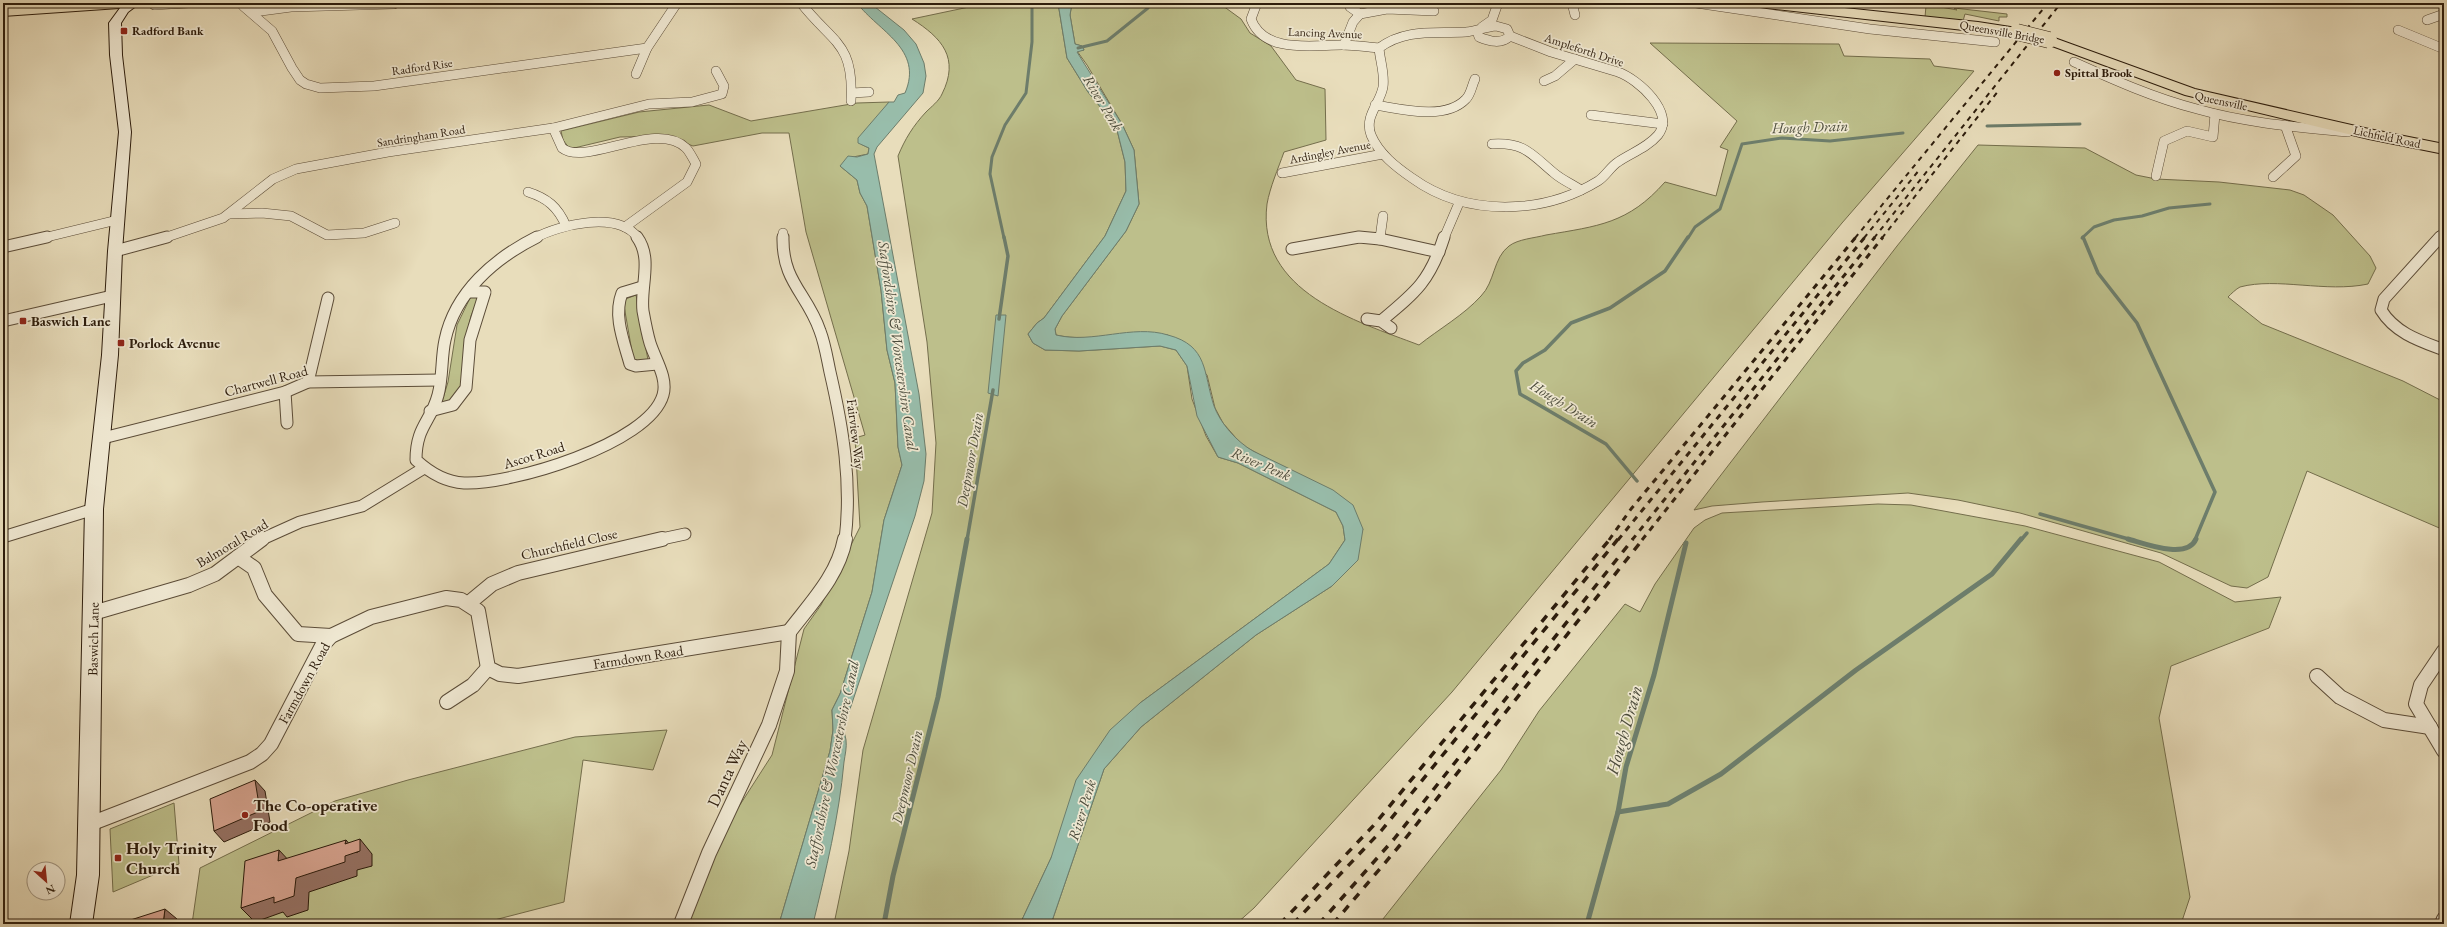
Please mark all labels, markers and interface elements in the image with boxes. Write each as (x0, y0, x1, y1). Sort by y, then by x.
street label: Queensville Bridge (1958, 17, 2046, 47)
place label: Radford Bank (132, 23, 204, 39)
street label: Lancing Avenue (1288, 24, 1363, 42)
marker: Radford Bank (119, 26, 129, 36)
street label: Ampleforth Drive (1541, 29, 1626, 70)
street label: Radford Rise (390, 55, 454, 79)
place label: Spittal Brook (2065, 65, 2133, 81)
marker: Spittal Brook (2052, 68, 2062, 78)
water label: River Penk (1079, 71, 1128, 135)
street label: Queensville (2193, 88, 2249, 114)
water label: Hough Drain (1771, 116, 1849, 137)
street label: Sandringham Road (376, 121, 467, 151)
street label: Lichfield Road (2352, 122, 2423, 152)
street label: Ardingley Avenue (1287, 136, 1372, 168)
water label: Staffordshire & Worcestershire Canal (874, 239, 923, 453)
place label: Baswich Lane (31, 312, 111, 330)
marker: Baswich Lane (18, 316, 28, 326)
place label: Porlock Avenue (129, 334, 220, 352)
marker: Porlock Avenue (116, 338, 126, 348)
street label: Chartwell Road (222, 361, 310, 401)
water label: Hough Drain (1526, 375, 1602, 432)
street label: Fairview Way (843, 398, 869, 471)
water label: Deepmoor Drain (952, 411, 987, 510)
street label: Ascot Road (500, 437, 568, 473)
water label: River Penk (1229, 443, 1294, 485)
street label: Balmoral Road (193, 514, 272, 572)
street label: Churchfield Close (519, 524, 619, 564)
street label: Baswich Lane (83, 601, 103, 676)
street label: Farmdown Road (274, 638, 334, 727)
street label: Farmdown Road (592, 641, 685, 673)
water label: Staffordshire & Worcestershire Canal (800, 658, 863, 870)
water label: Hough Drain (1600, 683, 1648, 778)
water label: Deepmoor Drain (886, 728, 927, 827)
street label: Danta Way (702, 735, 752, 810)
water label: River Penk (1063, 777, 1100, 843)
place label: The Co-operative Food (253, 794, 377, 836)
marker: The Co-operative Food (240, 810, 250, 820)
place label: Holy Trinity Church (126, 837, 218, 879)
marker: Holy Trinity Church (113, 853, 123, 863)
north arrow (26, 861, 66, 901)
text: N (43, 882, 58, 898)

